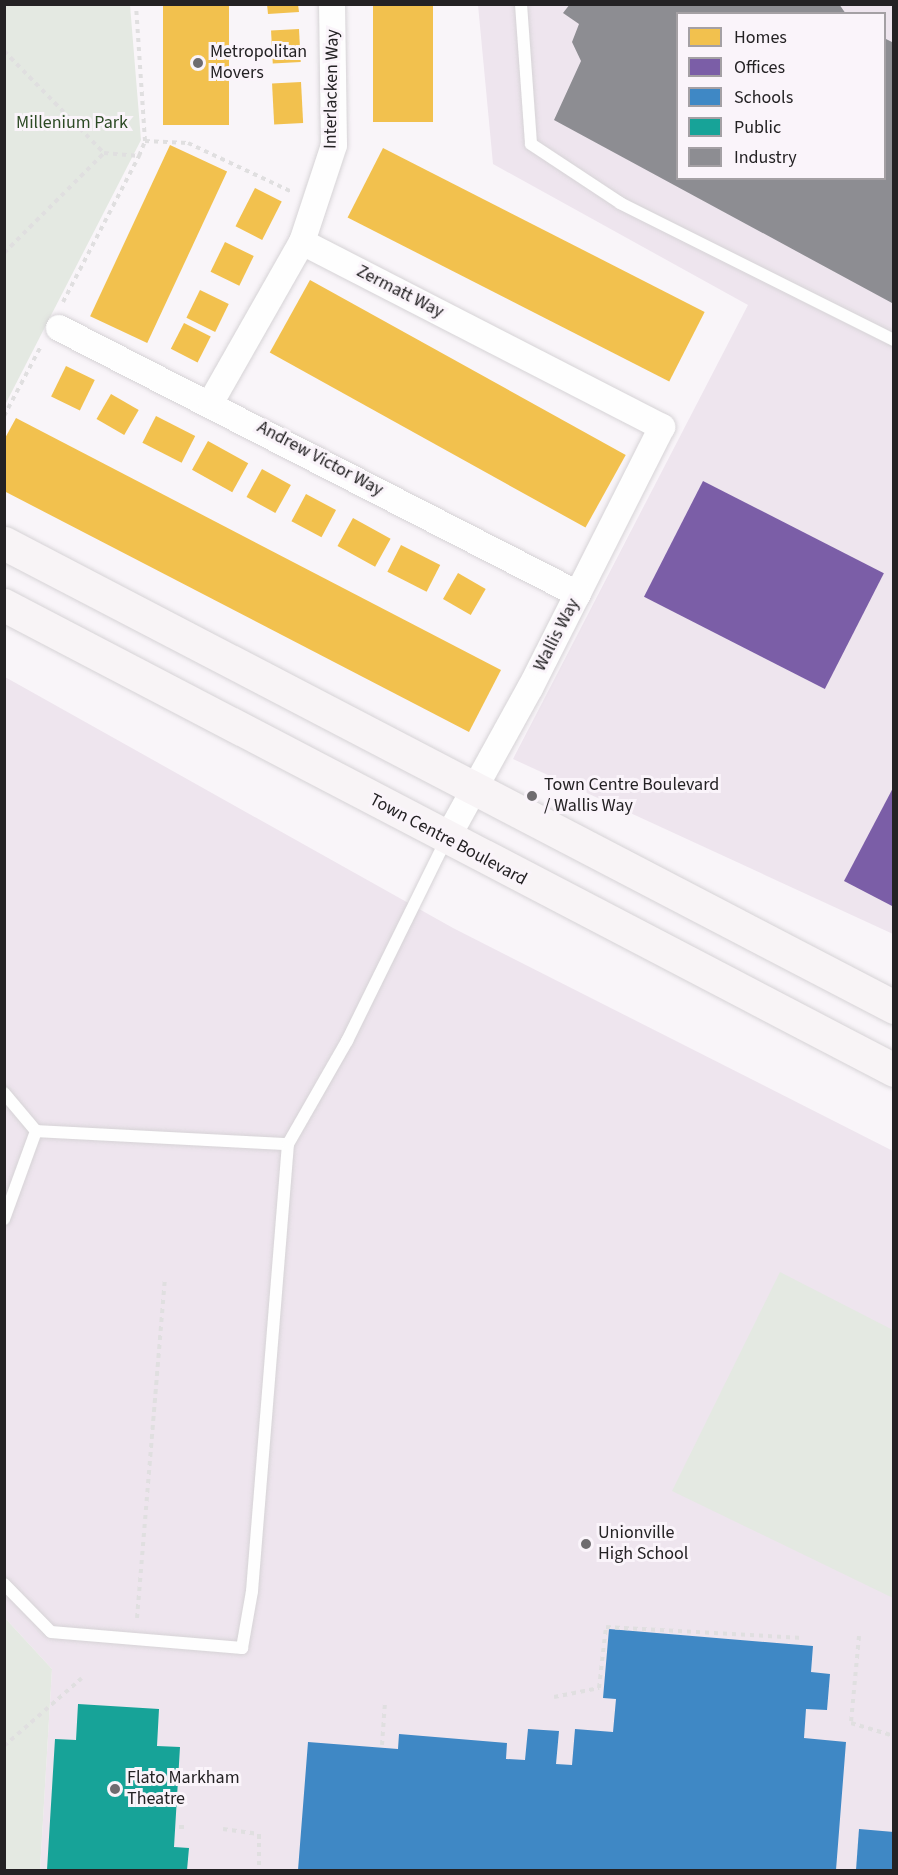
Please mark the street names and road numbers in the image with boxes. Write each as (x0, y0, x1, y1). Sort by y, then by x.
street label: Interlacken Way (320, 29, 344, 149)
street label: Zermatt Way (353, 261, 447, 323)
street label: Andrew Victor Way (253, 417, 387, 501)
street label: Wallis Way (529, 595, 585, 675)
street label: Town Centre Boulevard (366, 789, 530, 891)

